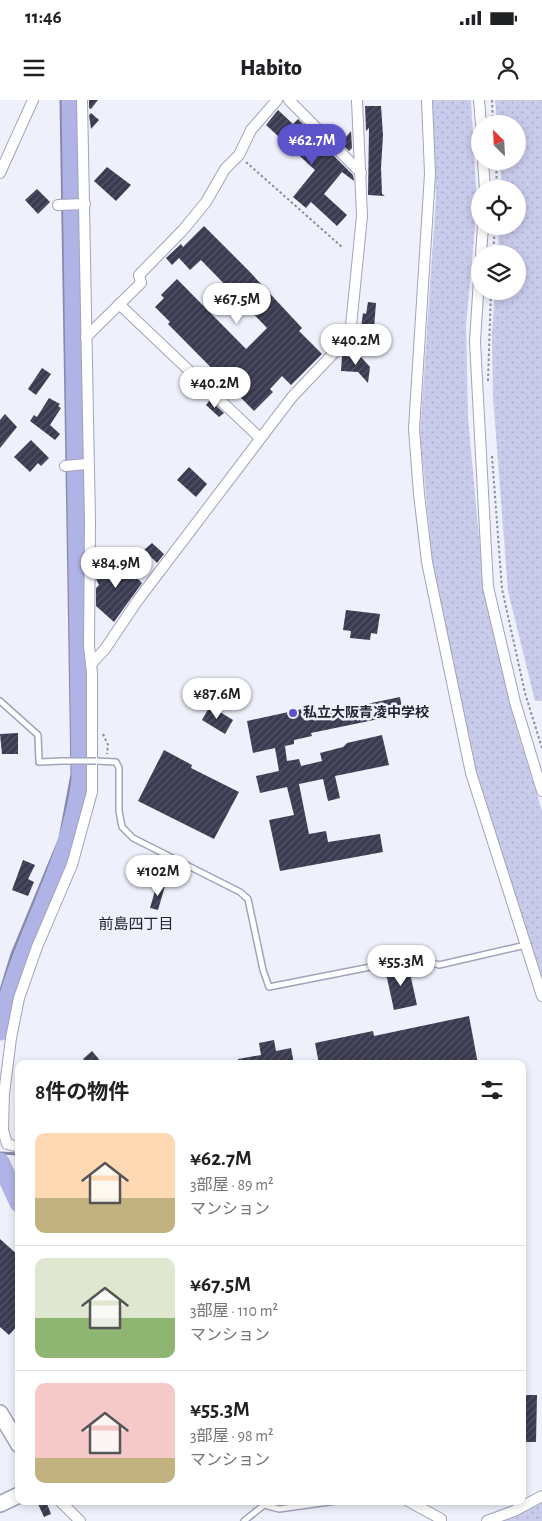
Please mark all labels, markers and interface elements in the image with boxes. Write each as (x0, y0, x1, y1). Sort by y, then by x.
text: 11:46 (25, 8, 62, 27)
icon: menu (20, 54, 48, 82)
icon: person (494, 54, 522, 82)
text: Habito (240, 57, 302, 79)
north arrow (471, 115, 526, 170)
map controls (471, 115, 526, 300)
pin: ¥62.7M (271, 123, 353, 166)
text: ¥62.7M (288, 132, 336, 148)
button: locate (471, 180, 526, 235)
button: layers (471, 245, 526, 300)
pin: ¥67.5M (196, 282, 278, 325)
text: ¥67.5M (214, 291, 260, 307)
pin: ¥40.2M (315, 324, 397, 366)
text: ¥40.2M (332, 332, 380, 348)
pin: ¥40.2M (174, 366, 256, 409)
text: ¥40.2M (191, 375, 239, 391)
pin: ¥84.9M (75, 546, 157, 589)
text: ¥84.9M (92, 555, 140, 571)
pin: ¥87.6M (176, 678, 258, 720)
text: ¥87.6M (193, 686, 241, 702)
place label: 私立大阪青凌中学校 (303, 705, 429, 720)
marker: 私立大阪青凌中学校 (287, 707, 299, 719)
pin: ¥102M (123, 854, 193, 897)
text: ¥102M (137, 863, 179, 879)
district label: 前島四丁目 (98, 916, 174, 932)
pin: ¥55.3M (360, 944, 442, 987)
text: ¥55.3M (378, 953, 424, 969)
icon: filters (478, 1076, 506, 1104)
text: 8件の物件 (35, 1082, 129, 1103)
text: ¥62.7M (190, 1148, 252, 1169)
icon: home (75, 1153, 135, 1213)
text: 3部屋 · 89 m² (190, 1177, 274, 1193)
text: マンション (190, 1201, 270, 1217)
text: ¥67.5M (190, 1274, 251, 1295)
icon: home (75, 1278, 135, 1338)
text: 3部屋 · 110 m² (190, 1303, 278, 1319)
text: マンション (190, 1327, 270, 1343)
text: ¥55.3M (190, 1399, 250, 1420)
icon: home (75, 1403, 135, 1463)
text: 3部屋 · 98 m² (190, 1428, 274, 1444)
text: マンション (190, 1452, 270, 1468)

